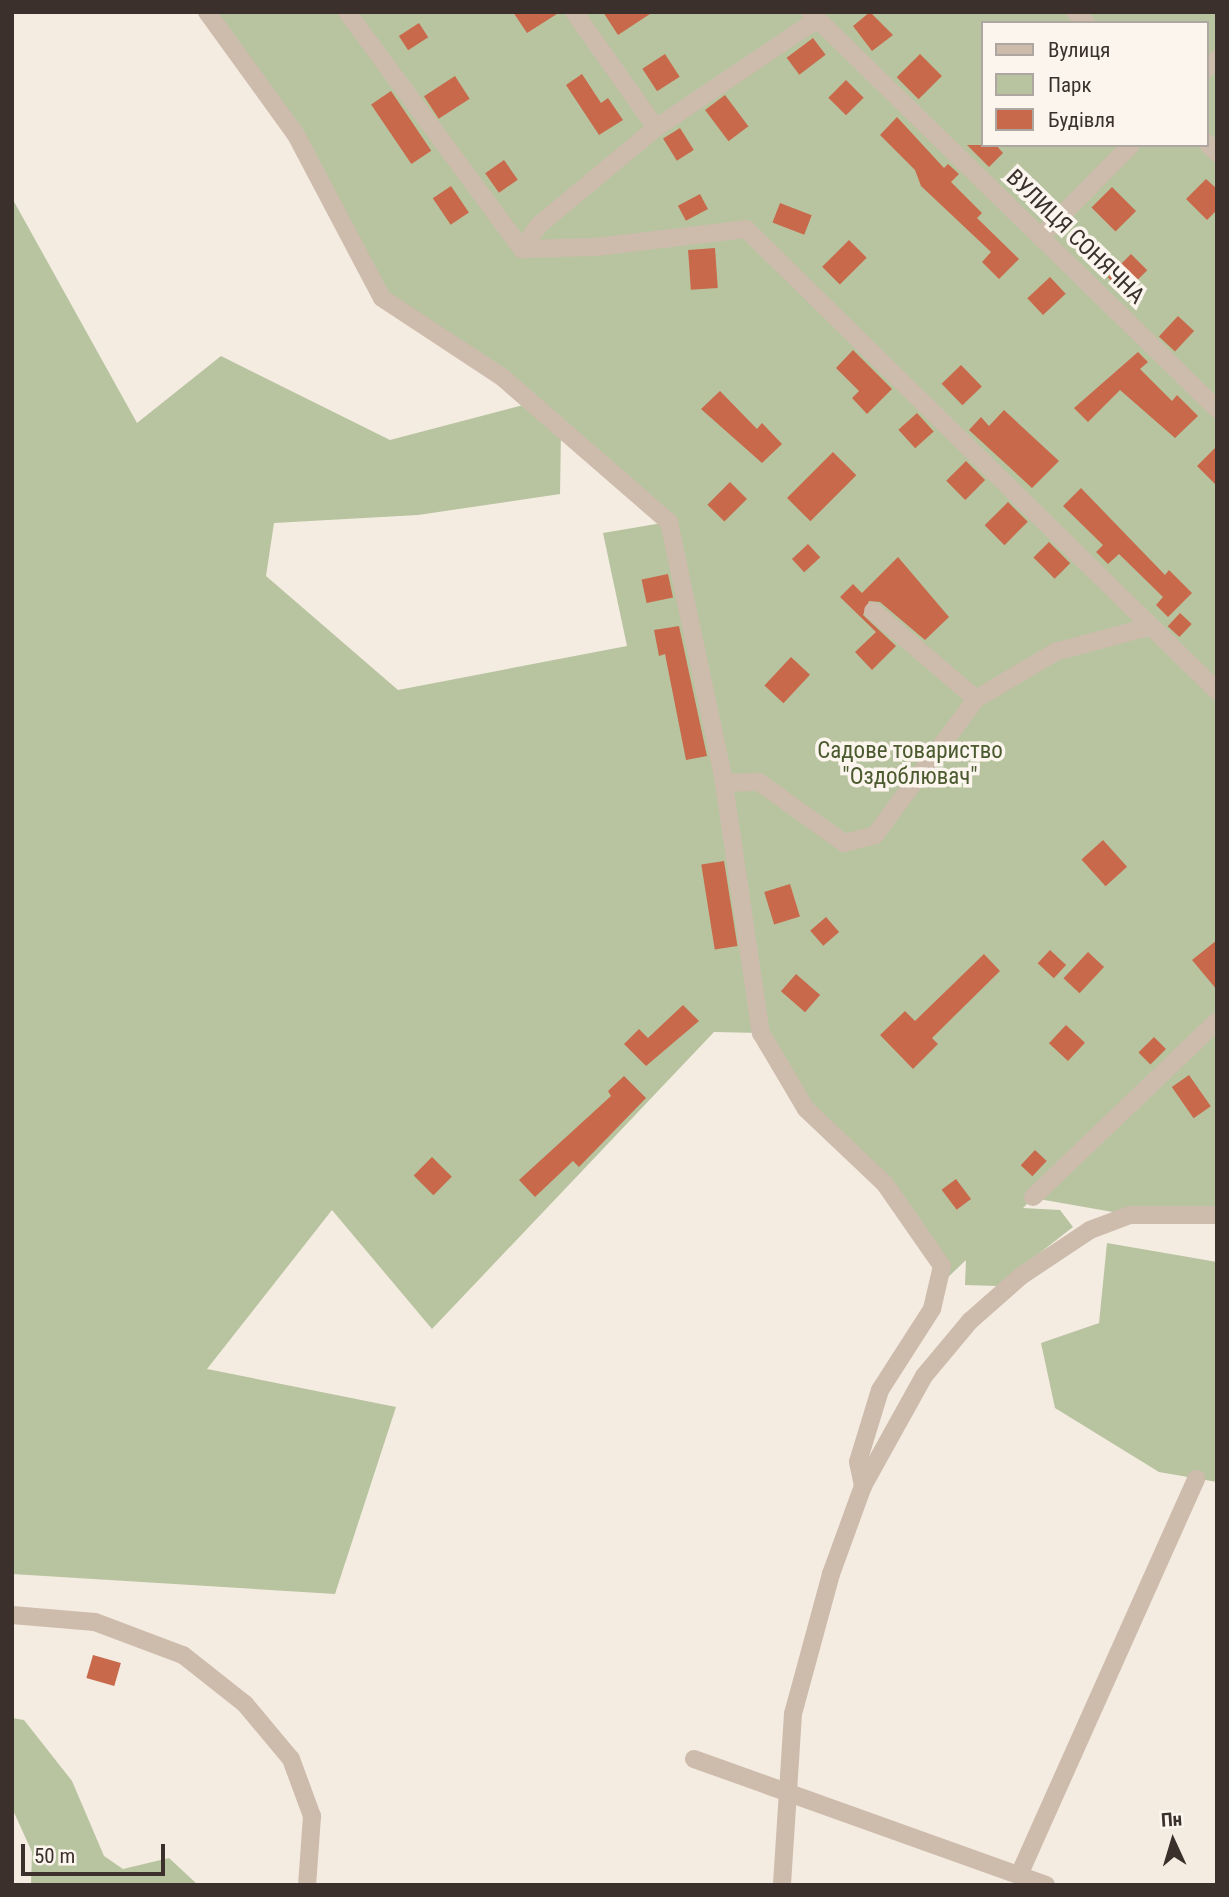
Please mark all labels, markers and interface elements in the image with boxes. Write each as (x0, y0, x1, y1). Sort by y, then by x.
legend (981, 21, 1208, 147)
text: Вулиця (1048, 38, 1110, 62)
text: Парк (1048, 73, 1092, 97)
text: Будівля (1048, 108, 1115, 132)
street label: ВУЛИЦЯ СОНЯЧНА (1000, 164, 1150, 310)
park label: Садове товариство "Оздоблювач" (817, 737, 1003, 791)
north arrow (1138, 1806, 1208, 1876)
text: Пн (1160, 1807, 1183, 1832)
scale bar (24, 1830, 168, 1874)
text: 50 m (34, 1844, 75, 1868)

